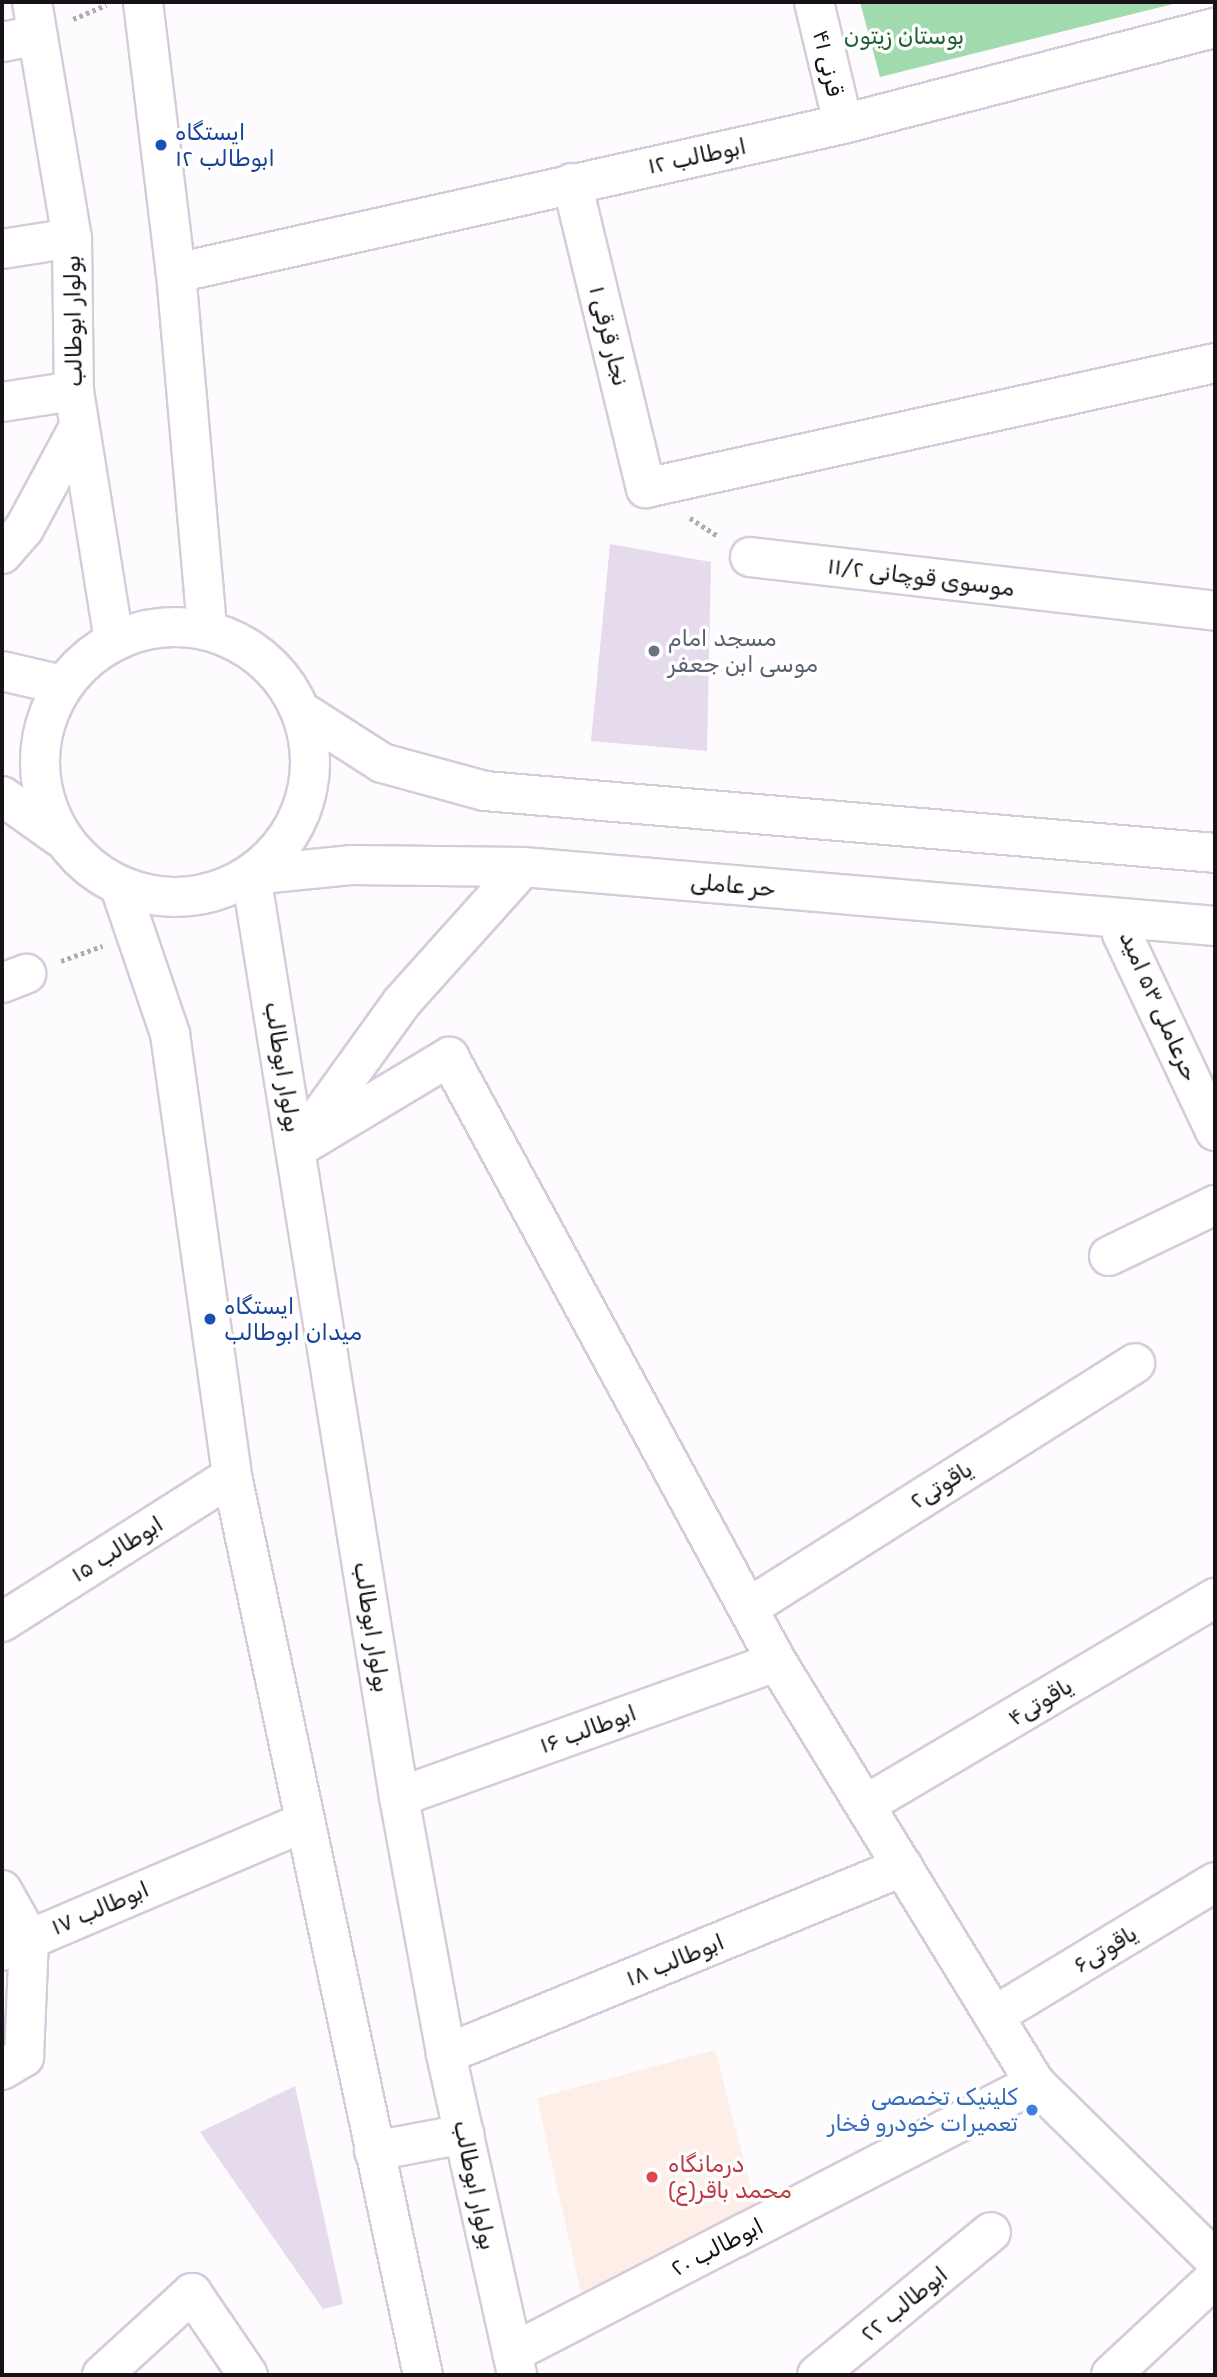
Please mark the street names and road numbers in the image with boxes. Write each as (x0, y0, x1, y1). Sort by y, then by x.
street label: قرنی ۴۱ (807, 27, 849, 99)
street label: ابوطالب ۱۲ (645, 132, 749, 180)
street label: بولوار ابوطالب (58, 255, 88, 387)
street label: نجار قرقی ۱ (583, 283, 635, 389)
street label: موسوی قوچانی ۱۱/۲ (826, 552, 1016, 602)
street label: حر عاملی (689, 868, 777, 902)
street label: حرعاملی ۵۳ امید (1114, 927, 1204, 1085)
street label: بولوار ابوطالب (259, 1000, 307, 1134)
street label: یاقوتی۲ (905, 1455, 977, 1515)
street label: ابوطالب ۱۵ (66, 1510, 168, 1588)
street label: بولوار ابوطالب (348, 1560, 396, 1694)
street label: یاقوتی۴ (1003, 1672, 1077, 1732)
street label: ابوطالب ۱۶ (536, 1699, 640, 1759)
street label: ابوطالب ۱۷ (47, 1875, 153, 1941)
street label: یاقوتی۶ (1068, 1919, 1142, 1979)
street label: ابوطالب ۱۸ (622, 1928, 728, 1992)
street label: بولوار ابوطالب (448, 2118, 502, 2252)
street label: ابوطالب ۲۰ (666, 2212, 768, 2282)
street label: ابوطالب ۲۲ (855, 2260, 953, 2348)

